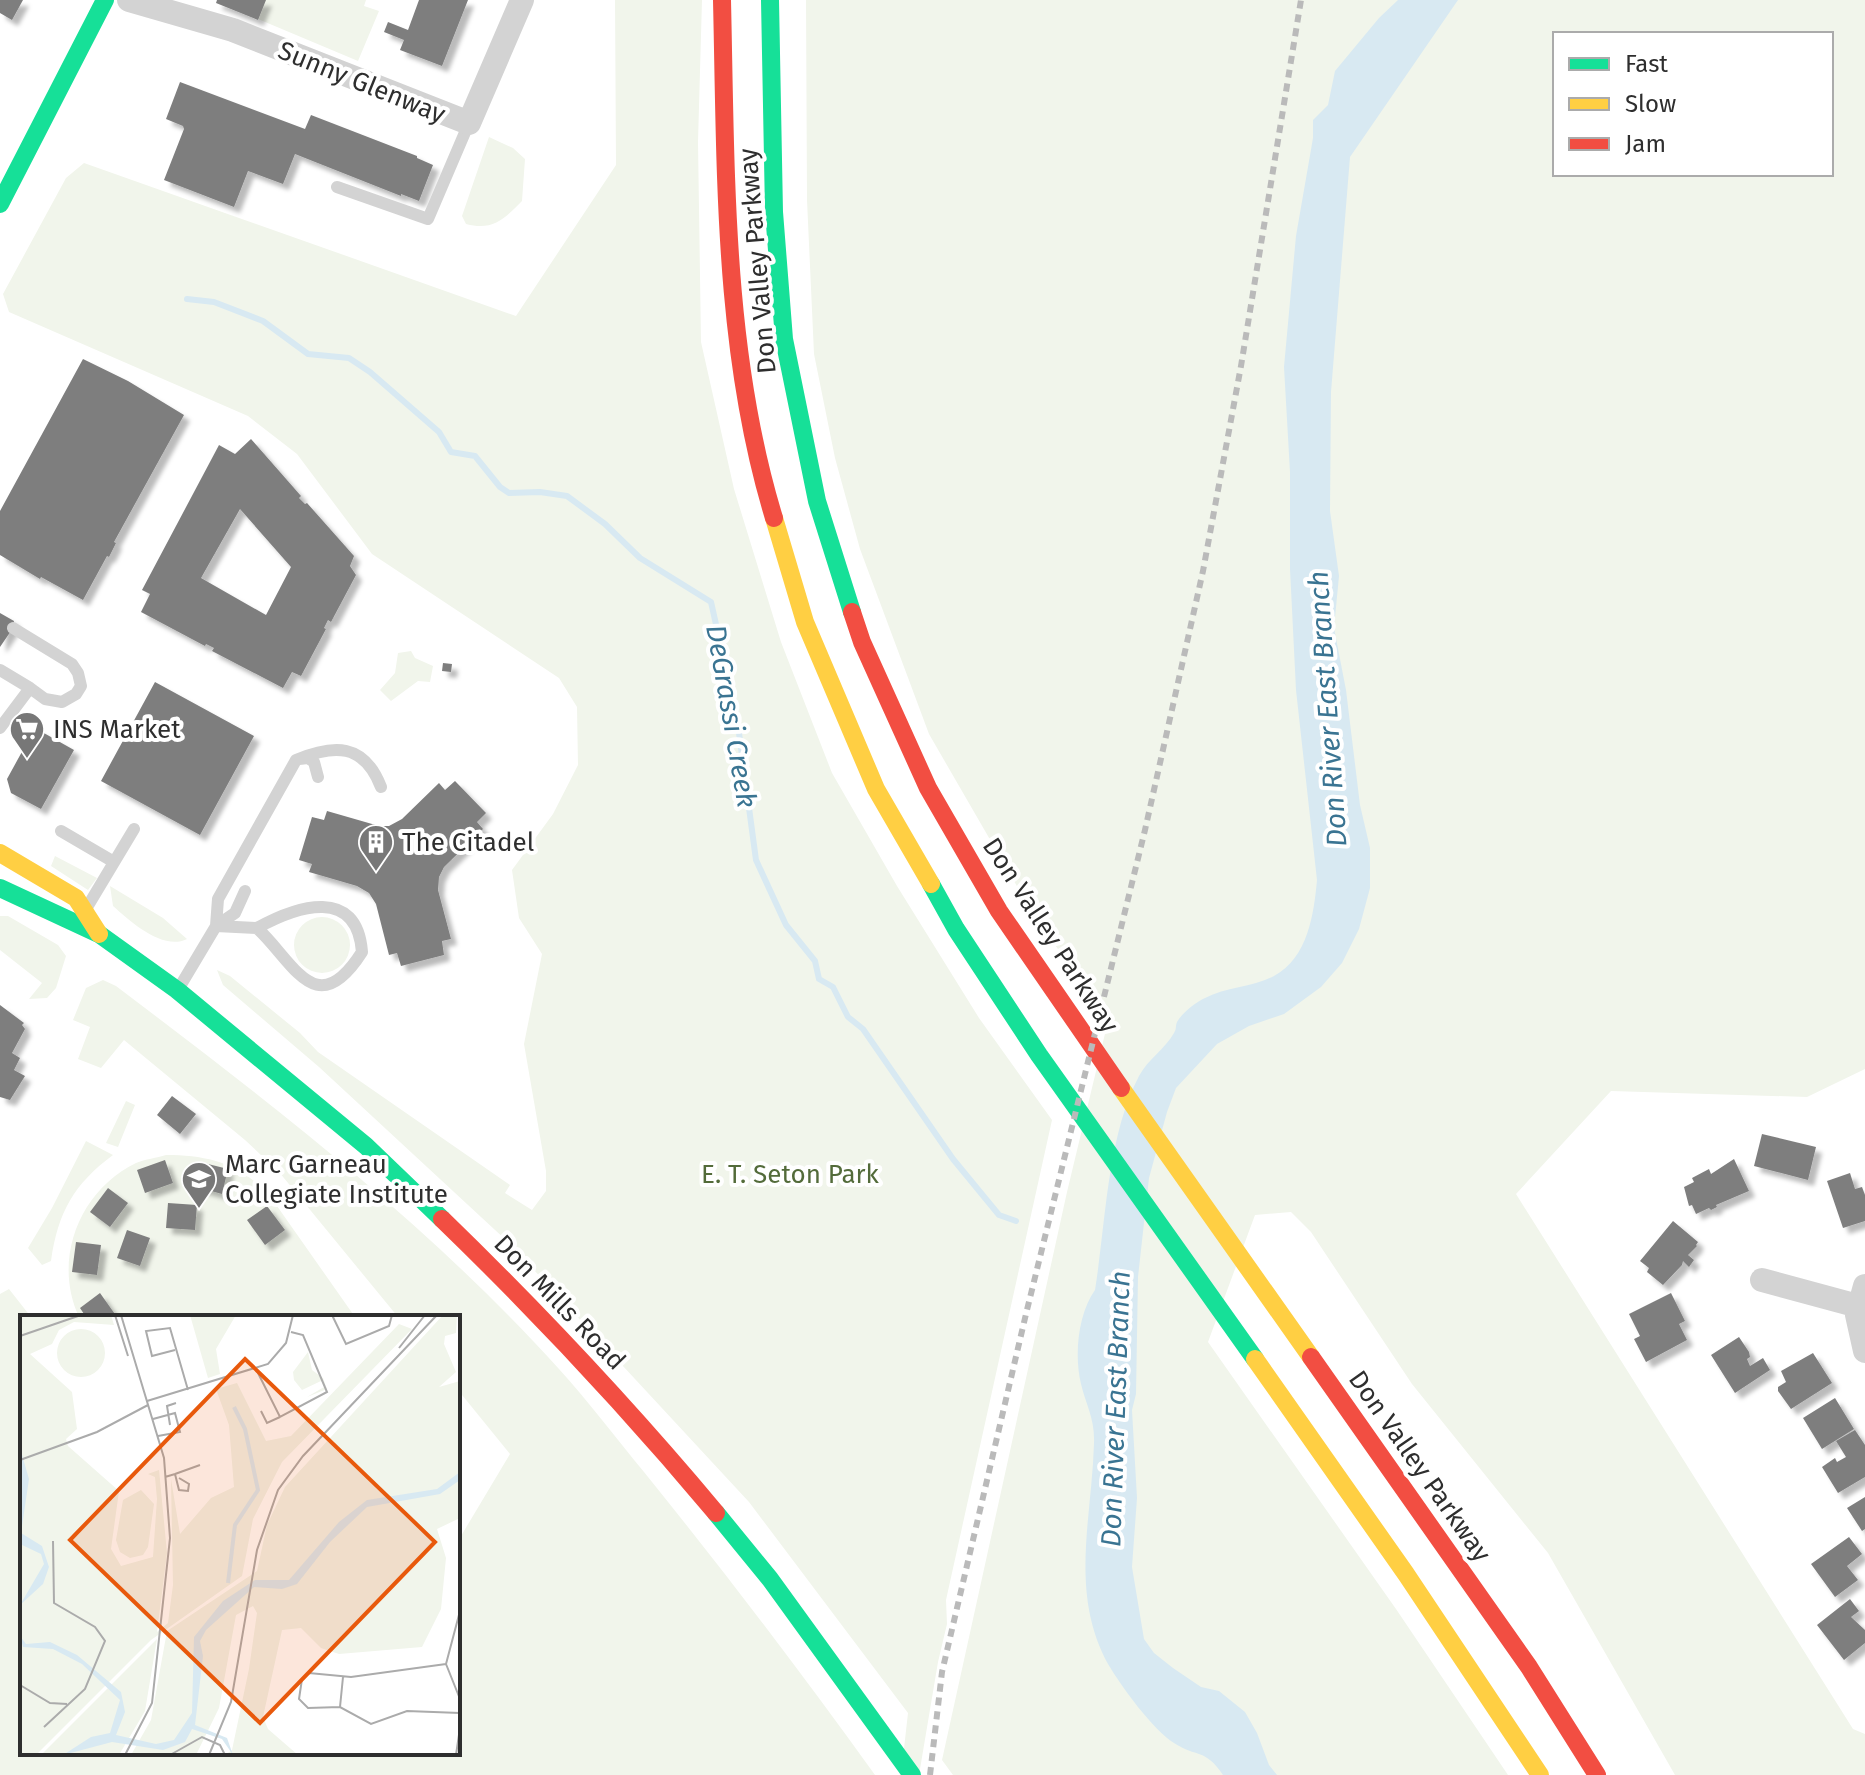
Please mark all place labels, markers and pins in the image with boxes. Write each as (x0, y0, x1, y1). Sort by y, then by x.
supermarket icon: INS Market (8, 710, 46, 760)
place label: INS Market (53, 714, 181, 745)
building icon: The Citadel (357, 823, 395, 873)
place label: The Citadel (402, 827, 535, 858)
place label: Marc Garneau Collegiate Institute (225, 1149, 448, 1210)
school or university icon: Marc Garneau Collegiate Institute (180, 1160, 218, 1210)

